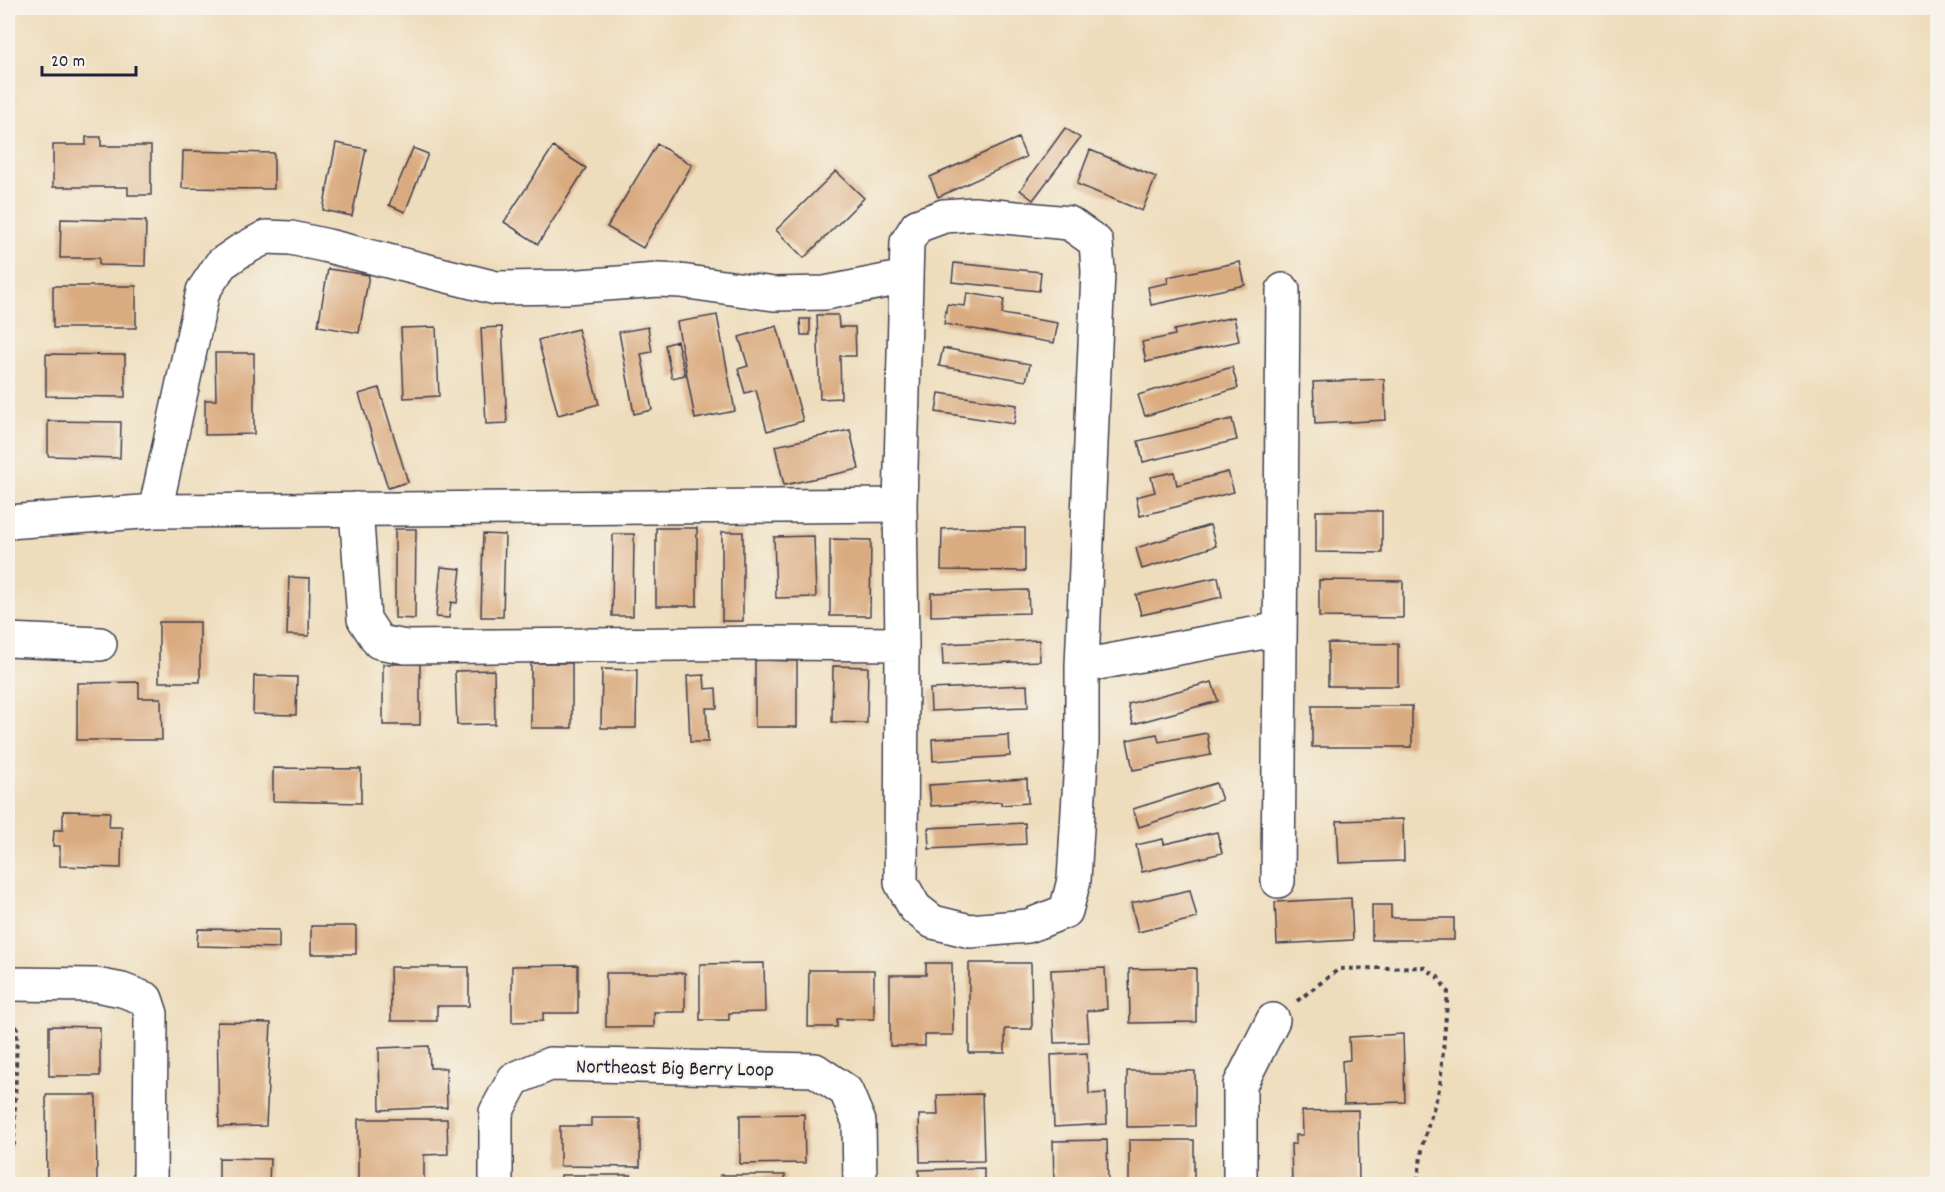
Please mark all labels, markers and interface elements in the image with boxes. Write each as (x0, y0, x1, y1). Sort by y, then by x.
scale bar (42, 39, 136, 77)
text: 20 m (51, 50, 85, 75)
street label: Northeast Big Berry Loop (576, 1053, 774, 1087)

